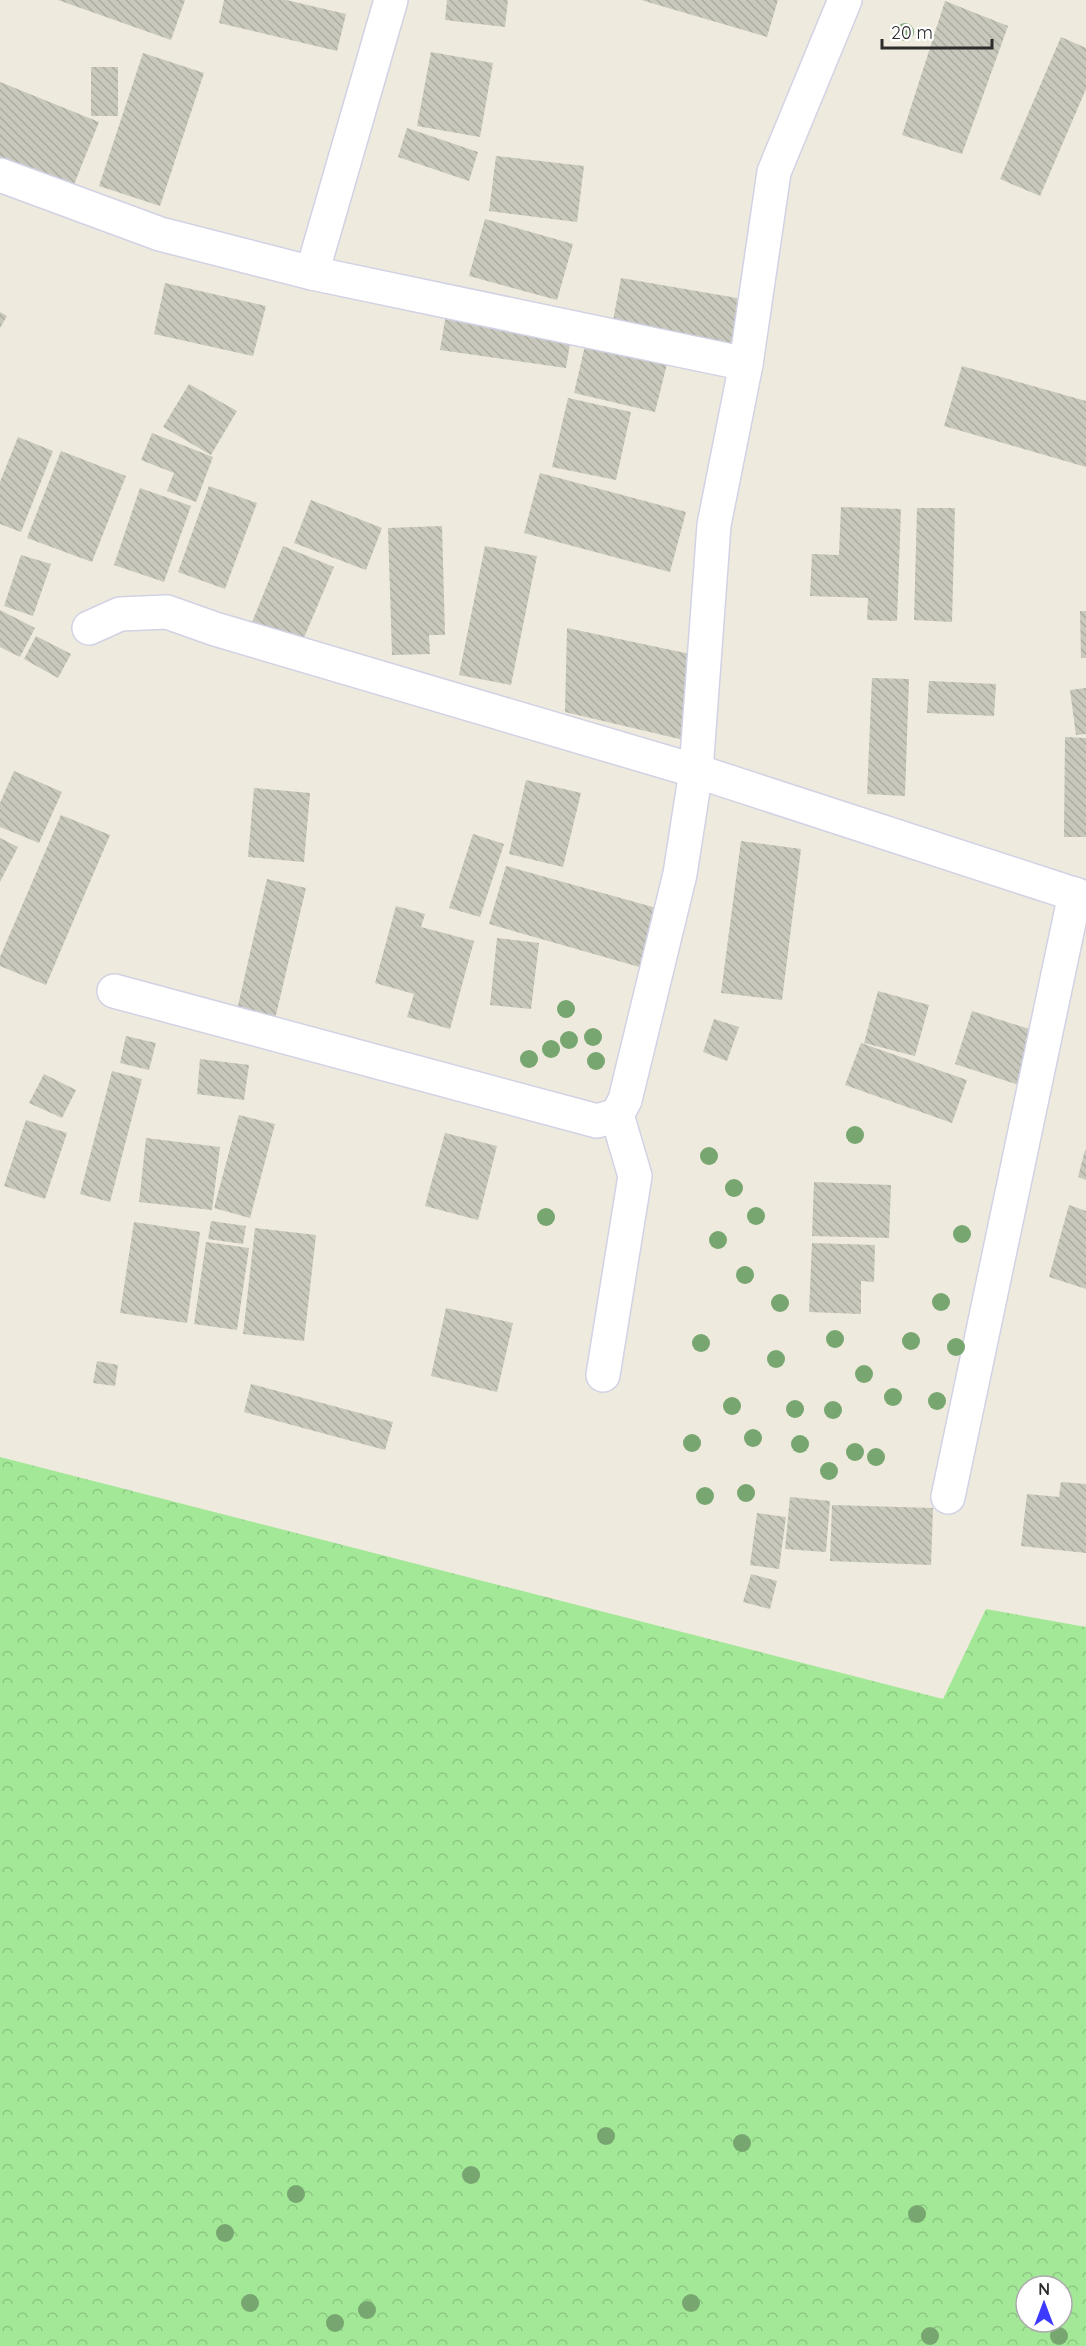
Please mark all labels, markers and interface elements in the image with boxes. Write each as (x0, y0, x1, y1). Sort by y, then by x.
scale bar (882, 12, 992, 50)
text: 20 m (891, 21, 933, 44)
north arrow (1014, 2274, 1074, 2334)
text: N (1038, 2279, 1050, 2299)

